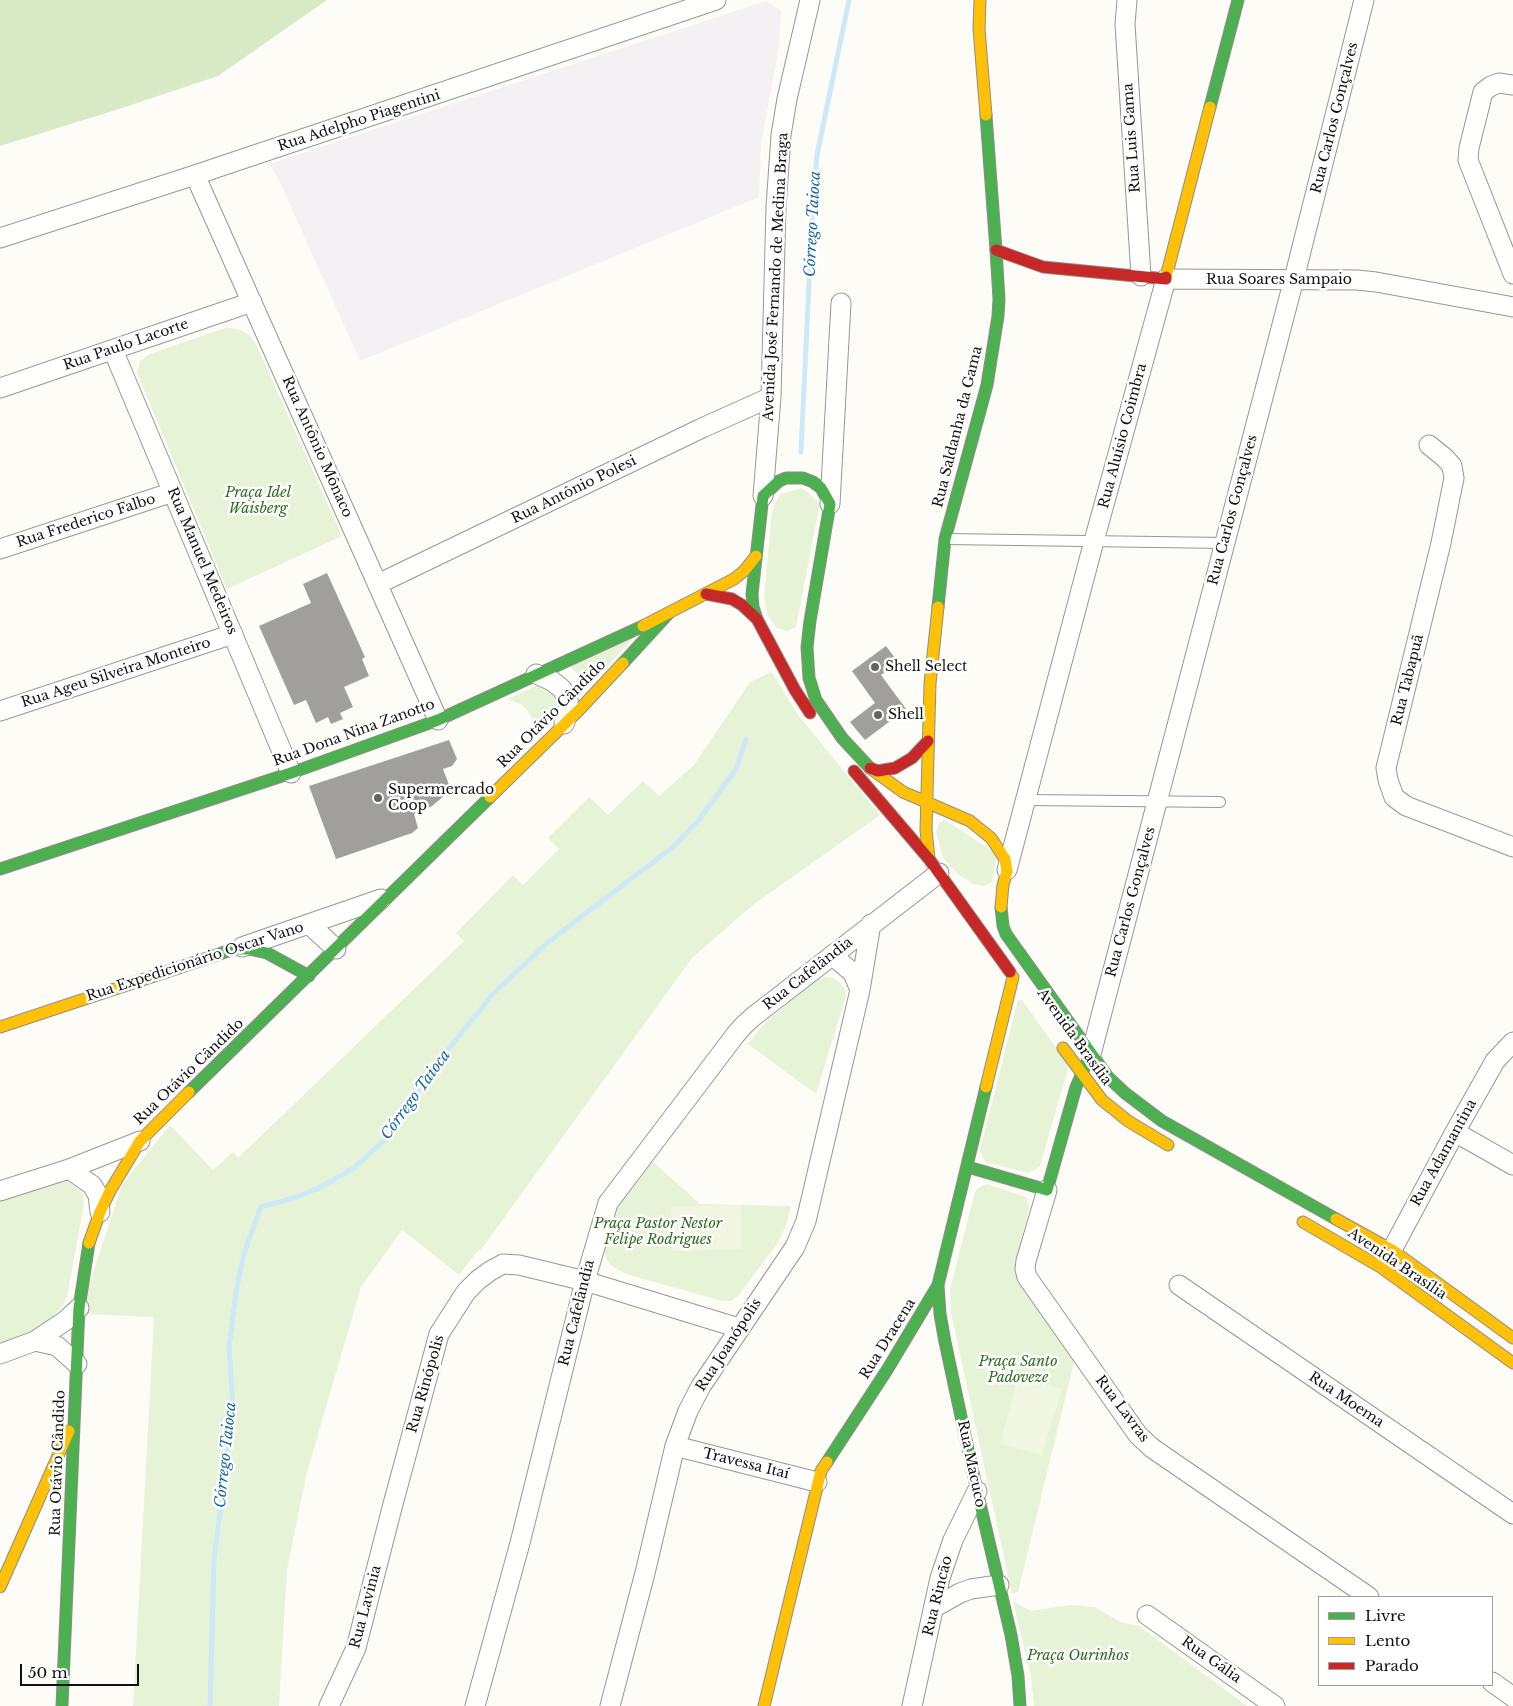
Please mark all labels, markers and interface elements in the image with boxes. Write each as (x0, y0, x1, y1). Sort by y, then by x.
street label: Rua Carlos Gonçalves (1308, 41, 1362, 195)
street label: Rua Luis Gama (1120, 83, 1144, 193)
street label: Rua Adelpho Piagentini (276, 87, 442, 155)
street label: Avenida José Fernando de Medina Braga (760, 132, 792, 422)
water label: Córrego Taioca (801, 170, 825, 278)
street label: Rua Soares Sampaio (1206, 272, 1352, 288)
street label: Rua Paulo Lacorte (61, 316, 191, 374)
street label: Rua Saldanha da Gama (930, 345, 986, 509)
street label: Rua Aluísio Coimbra (1096, 361, 1150, 511)
street label: Rua Antônio Mônaco (278, 374, 356, 520)
street label: Rua Carlos Gonçalves (1205, 433, 1261, 587)
street label: Rua Antônio Polesi (509, 452, 639, 528)
street label: Rua Manuel Medeiros (163, 485, 241, 637)
park label: Praça Idel Waisberg (225, 485, 291, 518)
street label: Rua Frederico Falbo (14, 491, 158, 551)
street label: Rua Tabapuã (1389, 633, 1427, 727)
street label: Rua Ageu Silveira Monteiro (19, 634, 213, 712)
street label: Rua Otávio Cândido (494, 656, 610, 772)
place label: Shell Select (885, 659, 967, 675)
marker: Shell Select (869, 661, 881, 673)
street label: Rua Dona Nina Zanotto (271, 696, 437, 770)
place label: Shell (888, 707, 924, 723)
marker: Shell (872, 709, 884, 721)
place label: Supermercado Coop (388, 782, 494, 814)
marker: Supermercado Coop (372, 792, 384, 804)
street label: Rua Carlos Gonçalves (1103, 825, 1159, 979)
street label: Rua Expedicionário Oscar Vano (84, 919, 306, 1005)
street label: Rua Cafelândia (760, 934, 856, 1014)
street label: Avenida Brasília (1033, 985, 1115, 1089)
street label: Rua Otávio Cândido (131, 1015, 247, 1129)
water label: Córrego Taioca (377, 1047, 455, 1143)
street label: Rua Adamantina (1408, 1097, 1480, 1209)
park label: Praça Pastor Nestor Felipe Rodrigues (594, 1216, 722, 1248)
street label: Avenida Brasília (1345, 1225, 1449, 1303)
street label: Rua Cafelândia (556, 1258, 598, 1368)
street label: Rua Joanópolis (693, 1295, 765, 1395)
street label: Rua Dracena (857, 1296, 919, 1382)
street label: Rua Rinópolis (404, 1333, 448, 1435)
park label: Praça Santo Padoveze (978, 1354, 1058, 1386)
street label: Rua Moema (1305, 1369, 1387, 1431)
street label: Rua Lavras (1091, 1372, 1153, 1446)
street label: Rua Otávio Cândido (47, 1390, 69, 1536)
water label: Córrego Taioca (211, 1401, 241, 1509)
street label: Rua Macuco (954, 1419, 988, 1509)
street label: Travessa Itaí (701, 1445, 791, 1483)
street label: Rua Rincão (920, 1554, 956, 1638)
street label: Rua Lavinia (347, 1564, 385, 1650)
legend (1318, 1596, 1493, 1686)
text: Livre (1365, 1606, 1406, 1625)
text: Lento (1365, 1631, 1410, 1650)
street label: Rua Gália (1178, 1633, 1244, 1687)
park label: Praça Ourinhos (1027, 1648, 1129, 1664)
scale bar (22, 1654, 141, 1686)
text: Parado (1365, 1656, 1419, 1675)
text: 50 m (28, 1663, 68, 1682)

